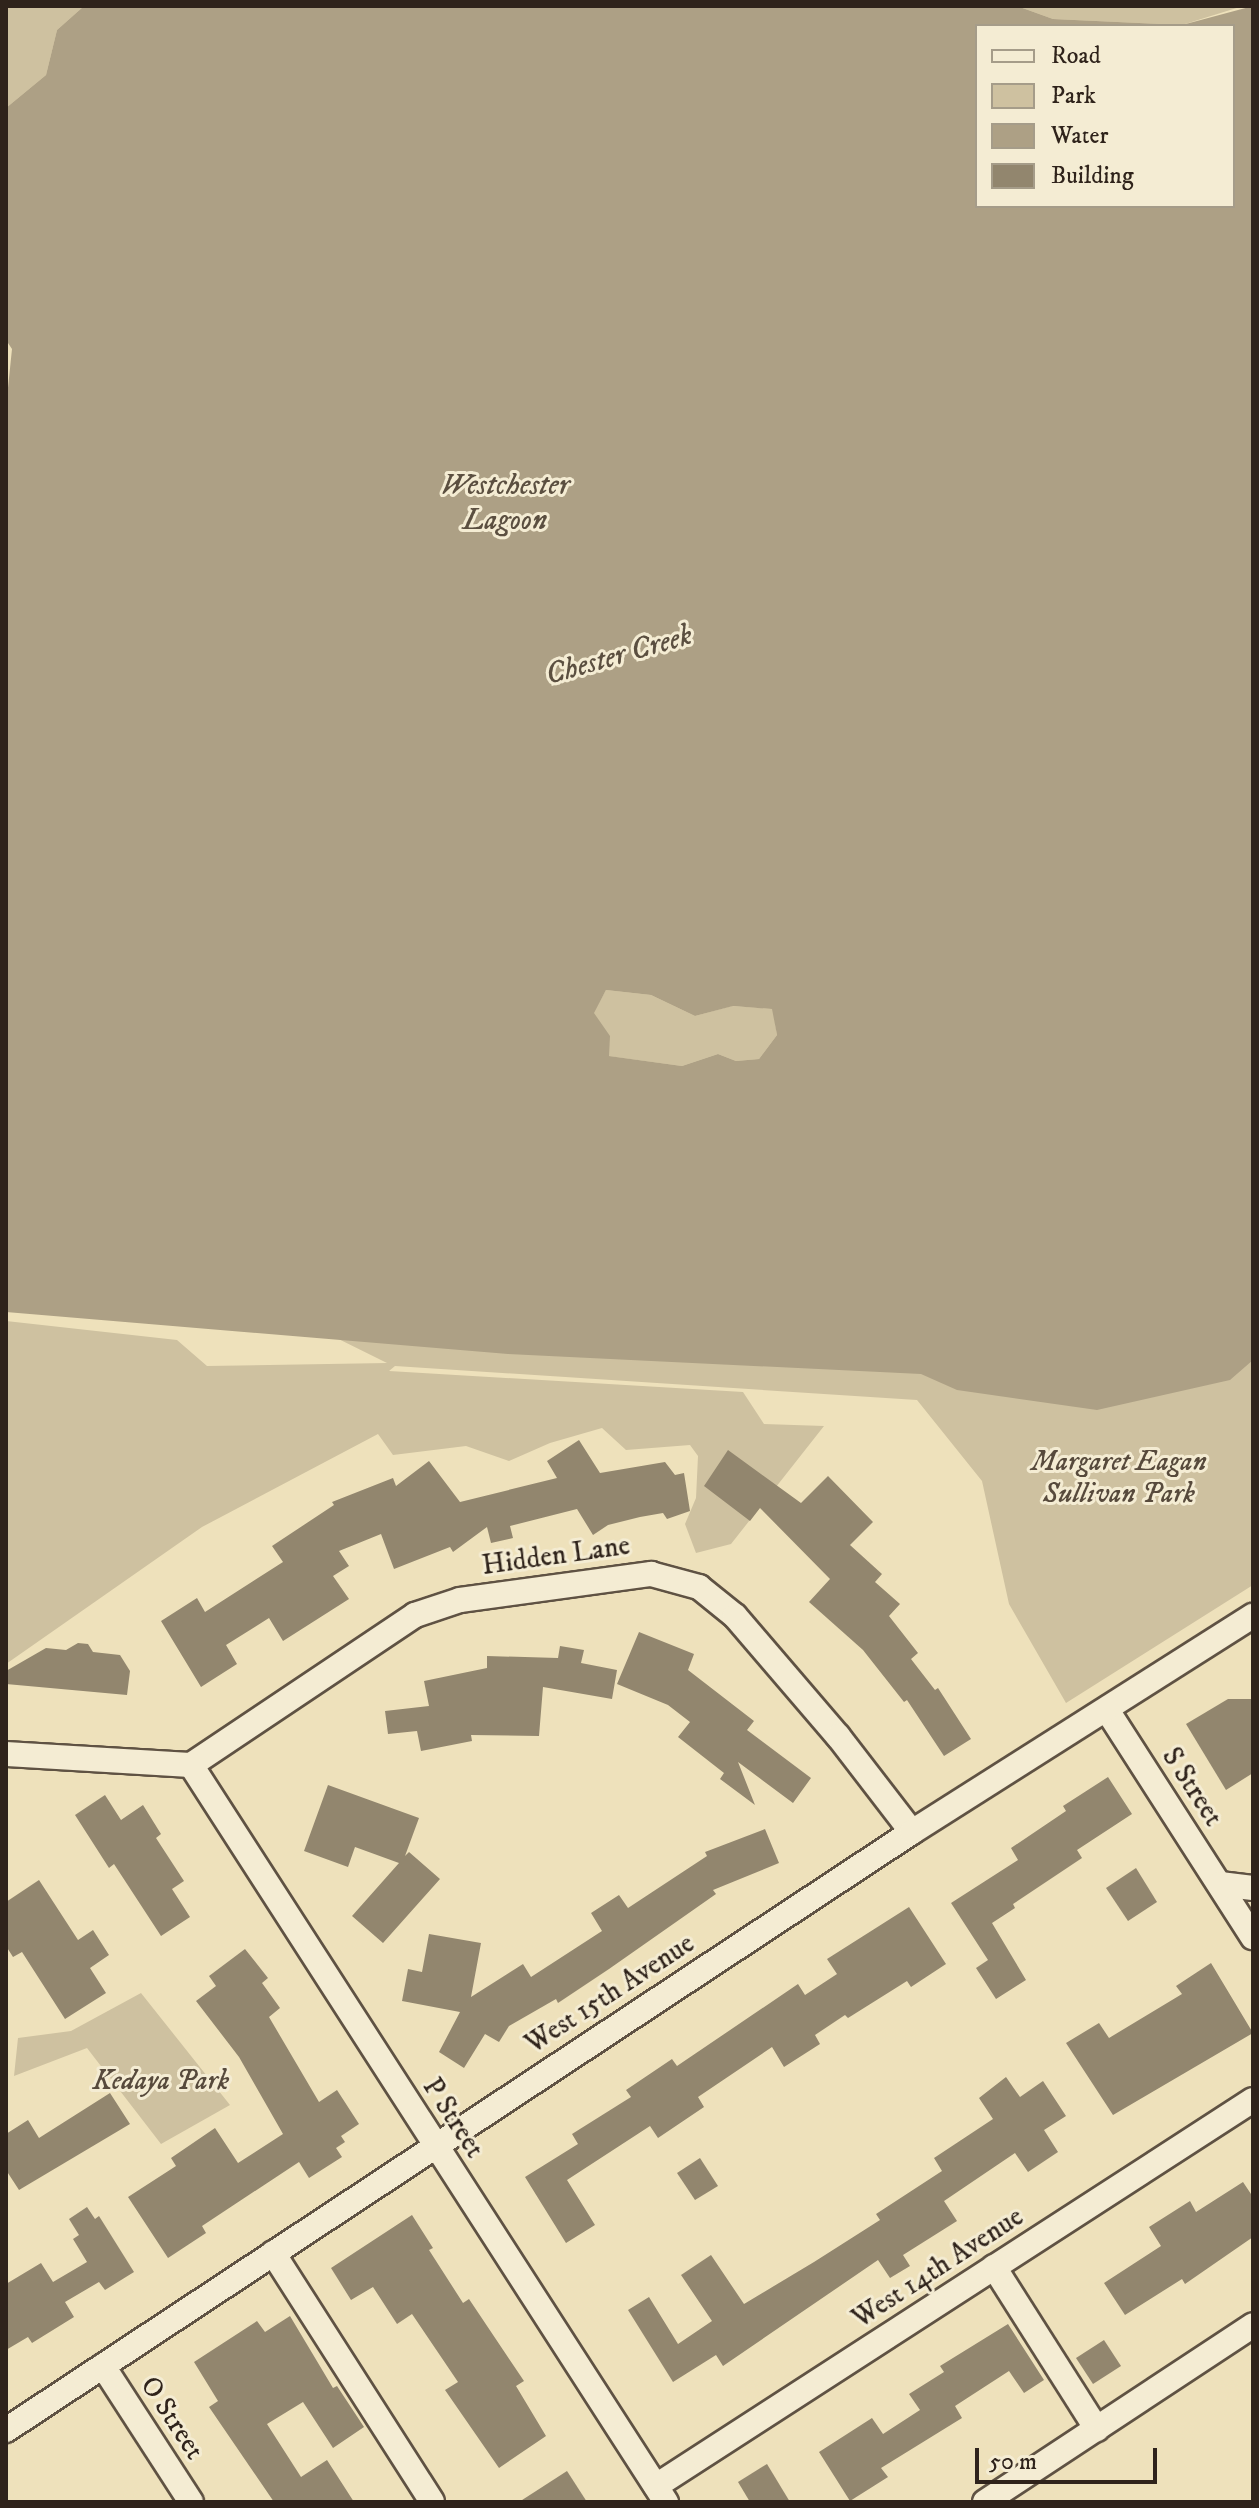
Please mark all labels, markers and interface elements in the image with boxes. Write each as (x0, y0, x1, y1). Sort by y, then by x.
legend (975, 24, 1235, 208)
text: Road (1051, 41, 1101, 71)
text: Park (1051, 81, 1096, 111)
text: Water (1051, 121, 1108, 151)
text: Building (1051, 161, 1134, 191)
water label: Westchester Lagoon (441, 468, 569, 538)
water label: Chester Creek (541, 618, 697, 694)
park label: Margaret Eagan Sullivan Park (1031, 1445, 1207, 1511)
street label: Hidden Lane (480, 1529, 632, 1583)
street label: S Street (1154, 1741, 1230, 1833)
street label: West 15th Avenue (519, 1927, 701, 2061)
park label: Kedaya Park (93, 2064, 229, 2098)
street label: P Street (415, 2072, 491, 2164)
street label: West 14th Avenue (846, 2200, 1030, 2336)
street label: O Street (133, 2370, 211, 2466)
scale bar (979, 2432, 1161, 2482)
text: 50 m (989, 2447, 1037, 2477)

